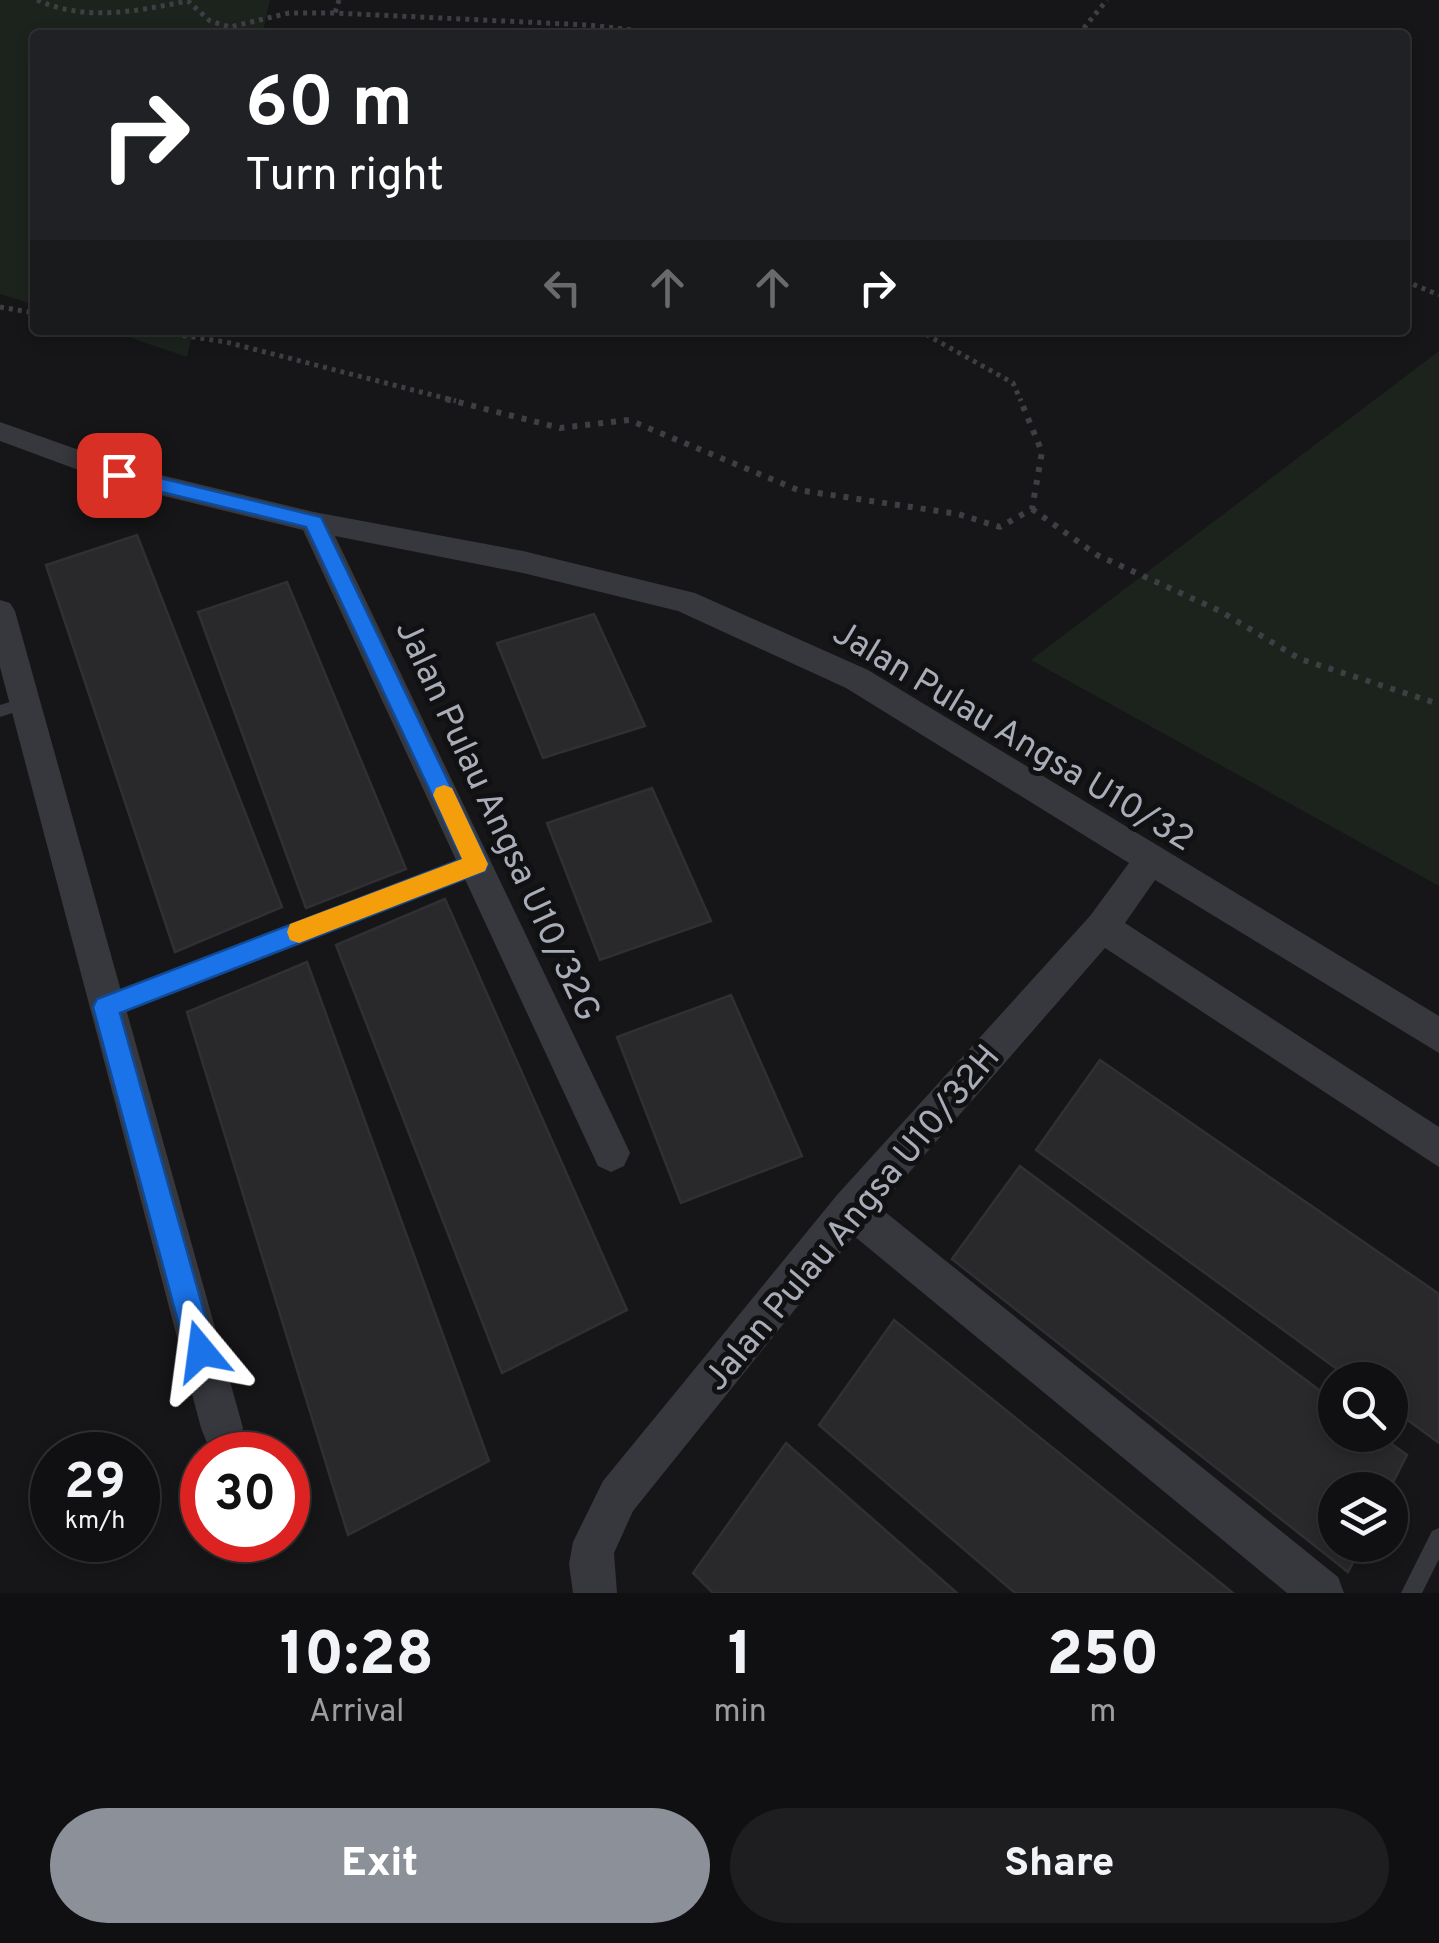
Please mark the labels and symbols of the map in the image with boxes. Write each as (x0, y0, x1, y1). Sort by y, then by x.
pin (77, 433, 162, 518)
street label: Jalan Pulau Angsa U10/32 (824, 612, 1201, 863)
street label: Jalan Pulau Angsa U10/32G (384, 614, 609, 1029)
street label: Jalan Pulau Angsa U10/32H (696, 1037, 1011, 1401)
position arrow (149, 1299, 253, 1403)
speed limit sign: 30 (180, 1432, 310, 1562)

